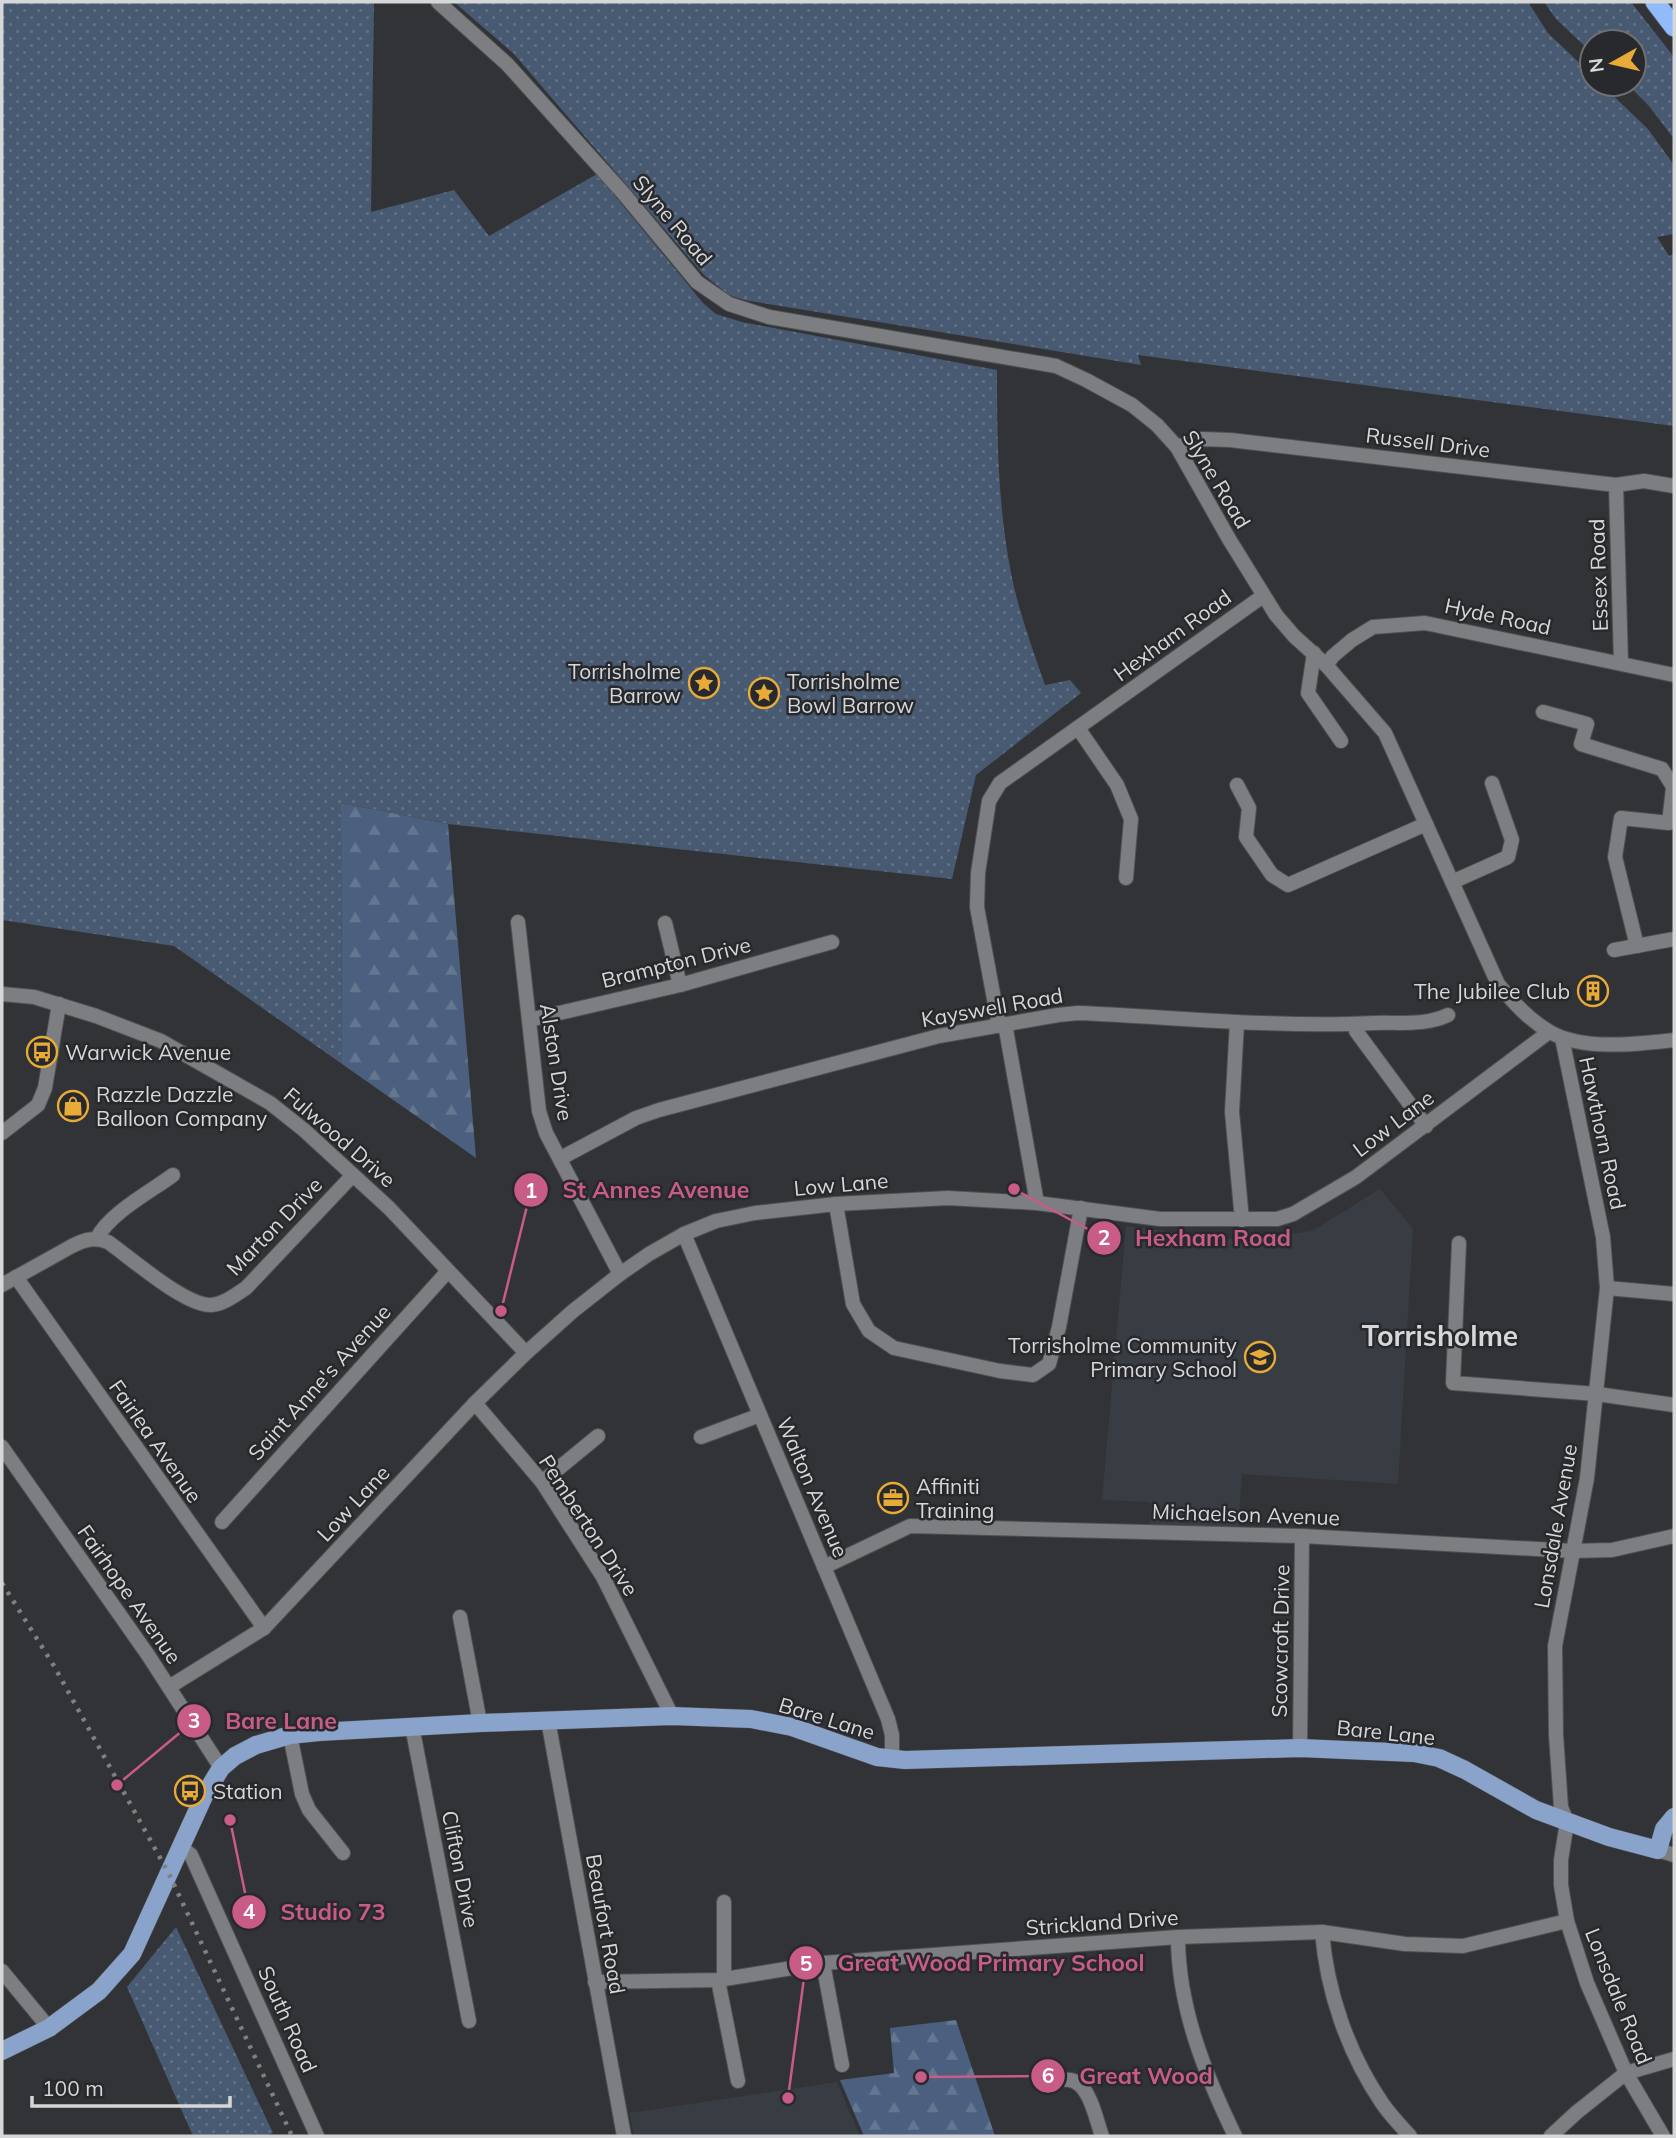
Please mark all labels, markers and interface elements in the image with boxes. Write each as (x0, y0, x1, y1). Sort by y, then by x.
north arrow (1578, 28, 1648, 98)
text: N (1583, 57, 1609, 74)
street label: Slyne Road (628, 170, 718, 270)
street label: Russell Drive (1364, 421, 1492, 463)
street label: Slyne Road (1178, 425, 1256, 533)
street label: Essex Road (1583, 518, 1613, 632)
street label: Hexham Road (1108, 584, 1236, 686)
street label: Hyde Road (1442, 592, 1554, 640)
place label: Torrisholme Barrow (568, 658, 681, 708)
place icon: Torrisholme Barrow (687, 666, 721, 700)
place label: Torrisholme Bowl Barrow (787, 668, 914, 718)
place icon: Torrisholme Bowl Barrow (747, 676, 781, 710)
street label: Brampton Drive (599, 931, 753, 993)
building icon: The Jubilee Club (1576, 974, 1610, 1008)
place label: The Jubilee Club (1414, 978, 1570, 1004)
street label: Kayswell Road (919, 982, 1065, 1032)
street label: Alston Drive (535, 1001, 579, 1123)
bus stop icon: Warwick Avenue (25, 1035, 59, 1069)
place label: Warwick Avenue (65, 1039, 231, 1065)
street label: Hawthorn Road (1574, 1054, 1632, 1212)
place label: Razzle Dazzle Balloon Company (96, 1081, 267, 1131)
street label: Fulwood Drive (279, 1081, 401, 1193)
street label: Low Lane (1347, 1084, 1439, 1162)
shop icon: Razzle Dazzle Balloon Company (56, 1089, 90, 1123)
street label: Low Lane (793, 1167, 889, 1201)
callout: St Annes Avenue (514, 1168, 764, 1212)
street label: Marton Drive (221, 1171, 327, 1281)
text: St Annes Avenue (563, 1175, 749, 1204)
text: 1 (525, 1177, 537, 1203)
callout: Hexham Road (1086, 1216, 1305, 1260)
text: Hexham Road (1135, 1223, 1291, 1252)
text: 2 (1098, 1224, 1110, 1250)
street label: Saint Anne's Avenue (242, 1299, 396, 1465)
district label: Torrisholme (1362, 1318, 1518, 1353)
place label: Torrisholme Community Primary School (1008, 1332, 1237, 1382)
school or university icon: Torrisholme Community Primary School (1243, 1340, 1277, 1374)
street label: Fairlea Avenue (104, 1374, 208, 1508)
street label: Walton Avenue (772, 1413, 854, 1561)
street label: Lonsdale Avenue (1528, 1442, 1582, 1610)
street label: Pemberton Drive (534, 1450, 644, 1600)
street label: Low Lane (311, 1460, 395, 1546)
place label: Affiniti Training (916, 1473, 994, 1523)
office icon: Affiniti Training (876, 1481, 910, 1515)
street label: Michaelson Avenue (1152, 1498, 1340, 1530)
street label: Fairhope Avenue (72, 1520, 188, 1668)
street label: Scowcroft Drive (1266, 1564, 1294, 1718)
street label: Bare Lane (776, 1691, 878, 1745)
callout: Bare Lane (176, 1699, 351, 1743)
text: Bare Lane (225, 1706, 337, 1735)
text: 3 (188, 1707, 200, 1733)
street label: Bare Lane (1335, 1714, 1437, 1750)
bus stop icon: Station (173, 1774, 207, 1808)
place label: Station (213, 1778, 283, 1804)
street label: Clifton Drive (437, 1808, 485, 1930)
street label: Beaufort Road (581, 1852, 631, 1996)
callout: Studio 73 (232, 1890, 400, 1934)
text: Studio 73 (281, 1897, 385, 1926)
text: 4 (243, 1898, 256, 1924)
street label: Strickland Drive (1025, 1904, 1179, 1940)
street label: Lonsdale Road (1580, 1924, 1658, 2068)
callout: Great Wood Primary School (789, 1941, 1159, 1985)
text: Great Wood Primary School (837, 1948, 1145, 1977)
text: 5 (800, 1950, 812, 1976)
street label: South Road (253, 1962, 323, 2076)
callout: Great Wood (1030, 2054, 1227, 2098)
text: Great Wood (1079, 2061, 1213, 2090)
text: 6 (1042, 2062, 1054, 2088)
scale bar (32, 2064, 229, 2108)
text: 100 m (42, 2075, 104, 2101)

